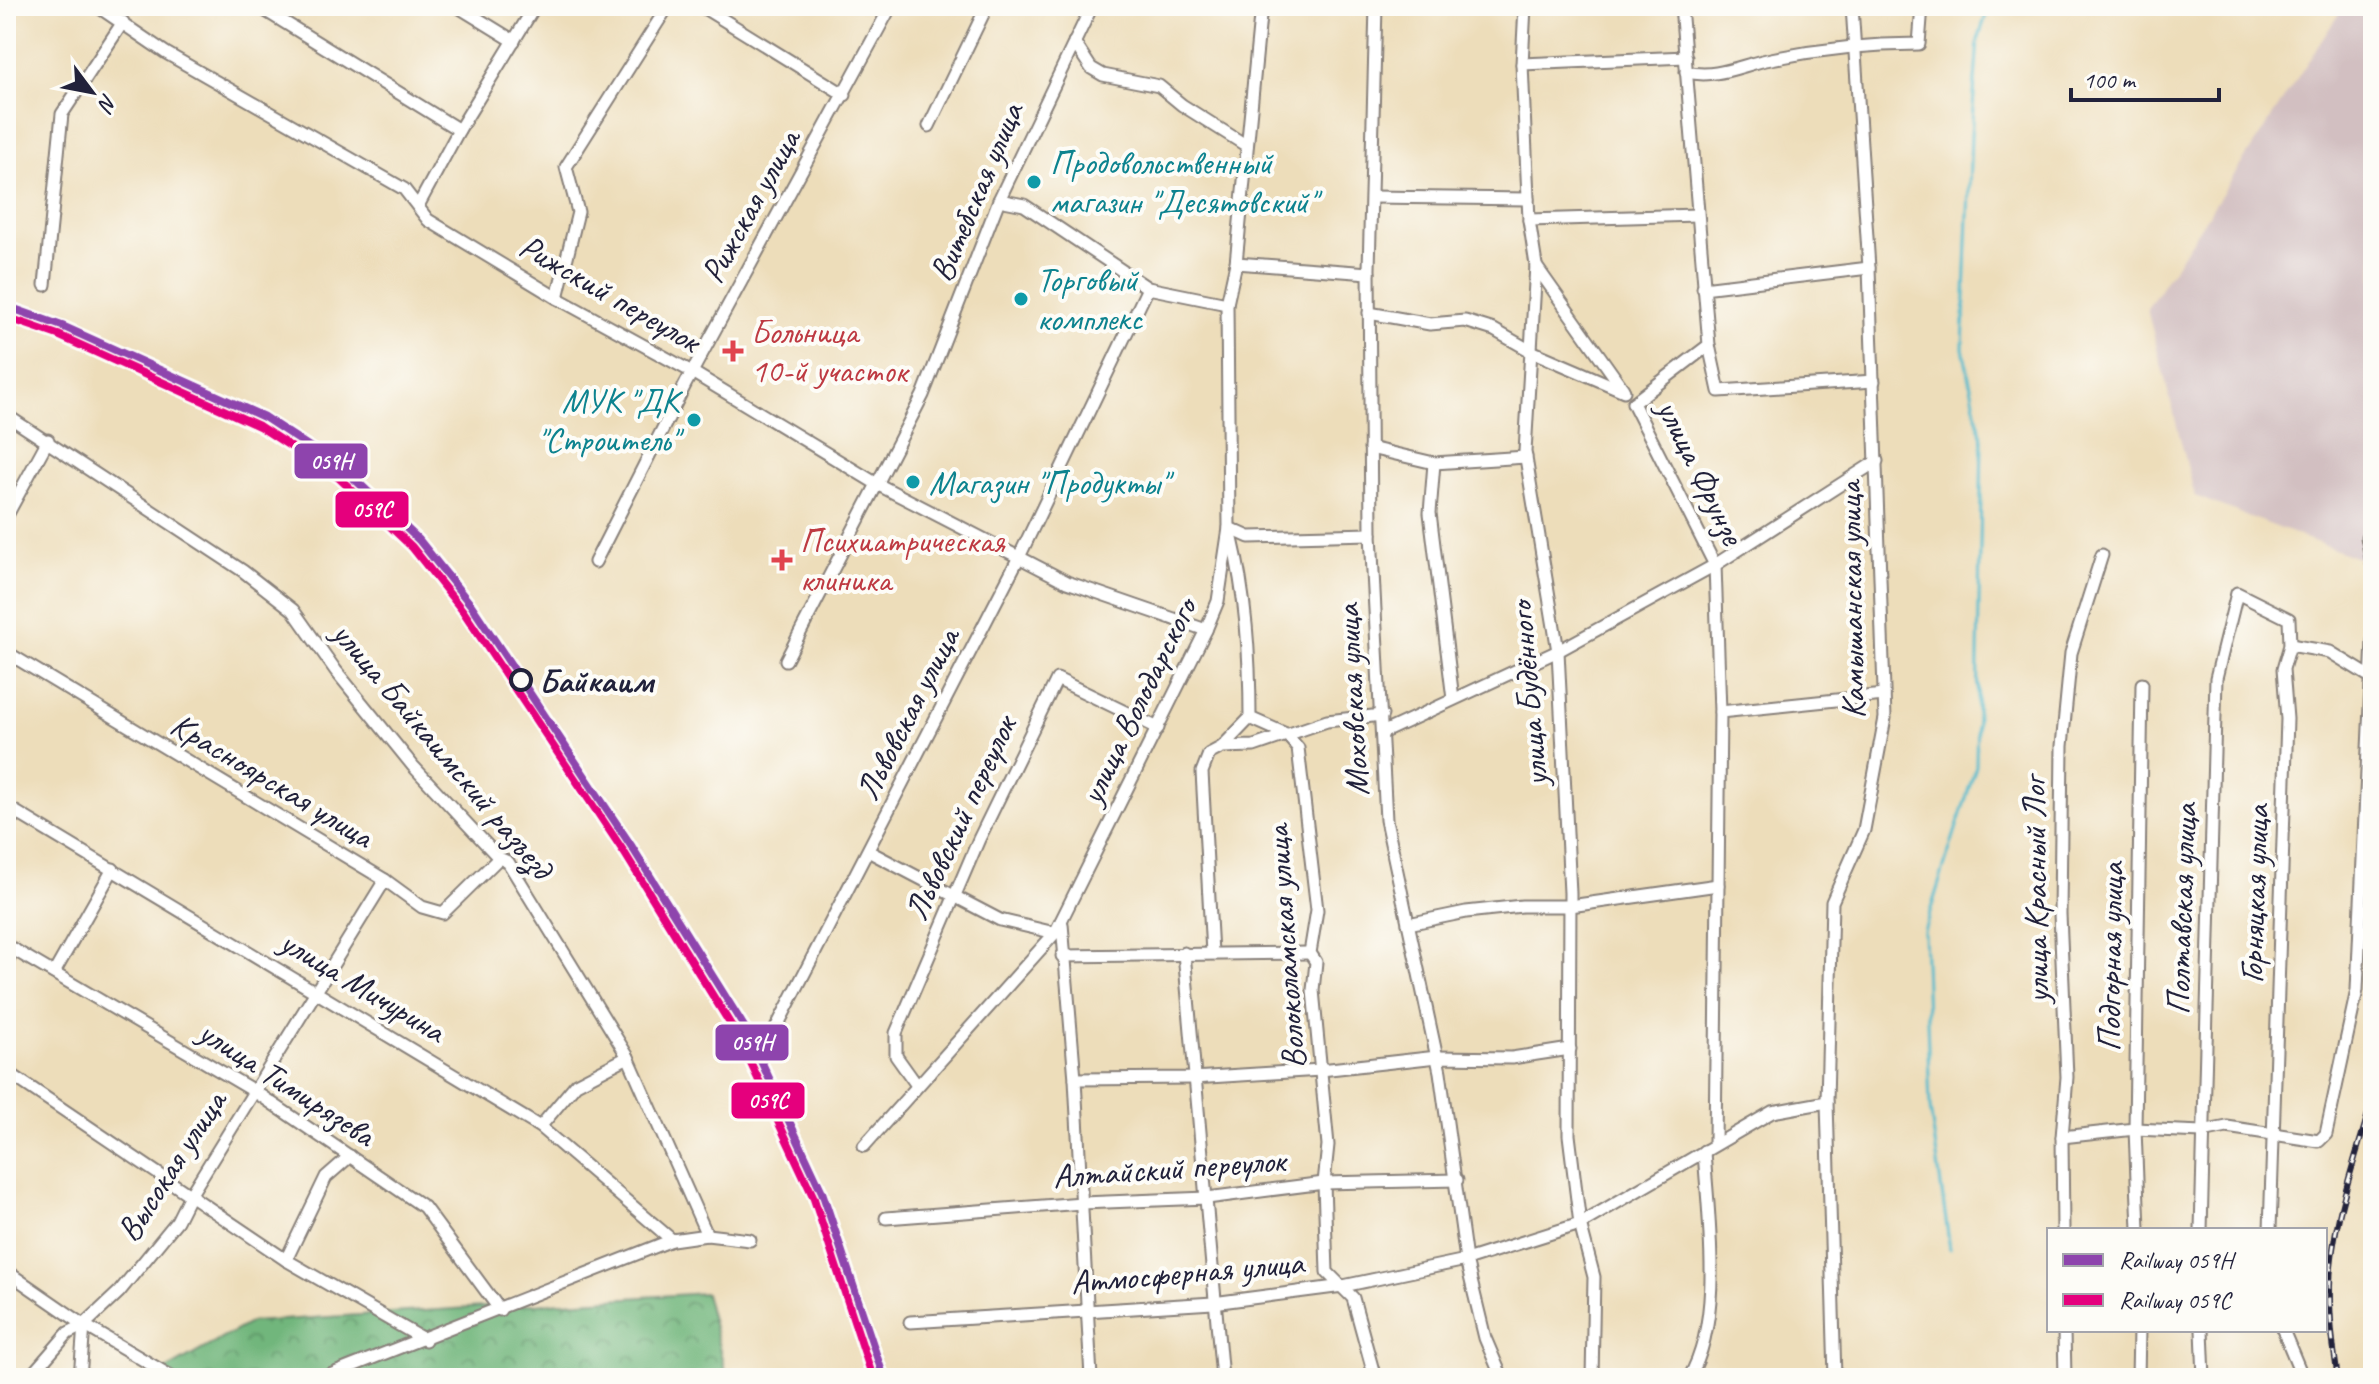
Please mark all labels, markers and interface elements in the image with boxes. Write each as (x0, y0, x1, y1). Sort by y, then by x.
north arrow (52, 52, 132, 132)
scale bar (2071, 52, 2219, 102)
text: 100 m (2083, 65, 2137, 95)
text: N (91, 89, 124, 118)
street label: Витебская улица (919, 94, 1034, 288)
street label: Рижская улица (690, 119, 811, 290)
place label: Продовольственный магазин "Деcятовский" (1050, 141, 1323, 223)
marker: Продовольственный магазин "Деcятовский" (1025, 173, 1043, 191)
street label: Рижский переулок (512, 224, 711, 364)
place label: Торговый комплекс (1037, 258, 1144, 340)
marker: Торговый комплекс (1012, 290, 1030, 308)
place label: Больница 10-й участок (751, 310, 911, 392)
marker: Больница 10-й участок (722, 340, 744, 362)
place label: МУК "ДК "Строитель" (537, 379, 685, 461)
street label: улица Фрунзе (1647, 391, 1755, 553)
marker: МУК "ДК "Строитель" (685, 411, 703, 429)
line badge: 059Н (293, 442, 369, 480)
text: 059Н (310, 448, 356, 476)
place label: Магазин "Продукты" (929, 461, 1175, 504)
marker: Магазин "Продукты" (904, 473, 922, 491)
street label: Камышанская улица (1827, 478, 1875, 719)
line badge: 059С (334, 490, 410, 529)
text: 059С (352, 496, 395, 524)
place label: Психиатрическая клиника (800, 519, 1006, 601)
marker: Психиатрическая клиника (771, 549, 793, 571)
street label: улица Володарского (1069, 588, 1208, 813)
street label: улица Будённого (1498, 596, 1558, 790)
street label: Моховская улица (1325, 601, 1378, 797)
street label: улица Байкаимский разъезд (322, 611, 565, 890)
street label: Львовская улица (845, 618, 970, 807)
place label: Байкаим (539, 659, 656, 702)
marker: Байкаим (510, 669, 532, 691)
street label: Красноярская улица (163, 703, 383, 858)
street label: Львовский переулок (894, 706, 1027, 927)
street label: улица Красный Лог (2011, 772, 2059, 1006)
street label: Полтавская улица (2156, 801, 2206, 1015)
street label: Горняцкая улица (2229, 802, 2279, 984)
street label: Волоколамская улица (1255, 821, 1315, 1070)
street label: Подгорная улица (2087, 860, 2133, 1052)
street label: улица Мичурина (271, 919, 455, 1053)
street label: улица Тимирязева (189, 1009, 385, 1157)
line badge: 059Н (714, 1023, 790, 1062)
text: 059Н (731, 1029, 777, 1057)
street label: Высокая улица (106, 1080, 237, 1249)
line badge: 059С (730, 1081, 806, 1120)
text: 059С (748, 1087, 791, 1115)
street label: Алтайский переулок (1051, 1138, 1290, 1198)
legend (2047, 1228, 2327, 1332)
street label: Атмосферная улица (1069, 1240, 1307, 1304)
text: Railway 059Н (2119, 1245, 2237, 1275)
text: Railway 059С (2119, 1285, 2233, 1315)

